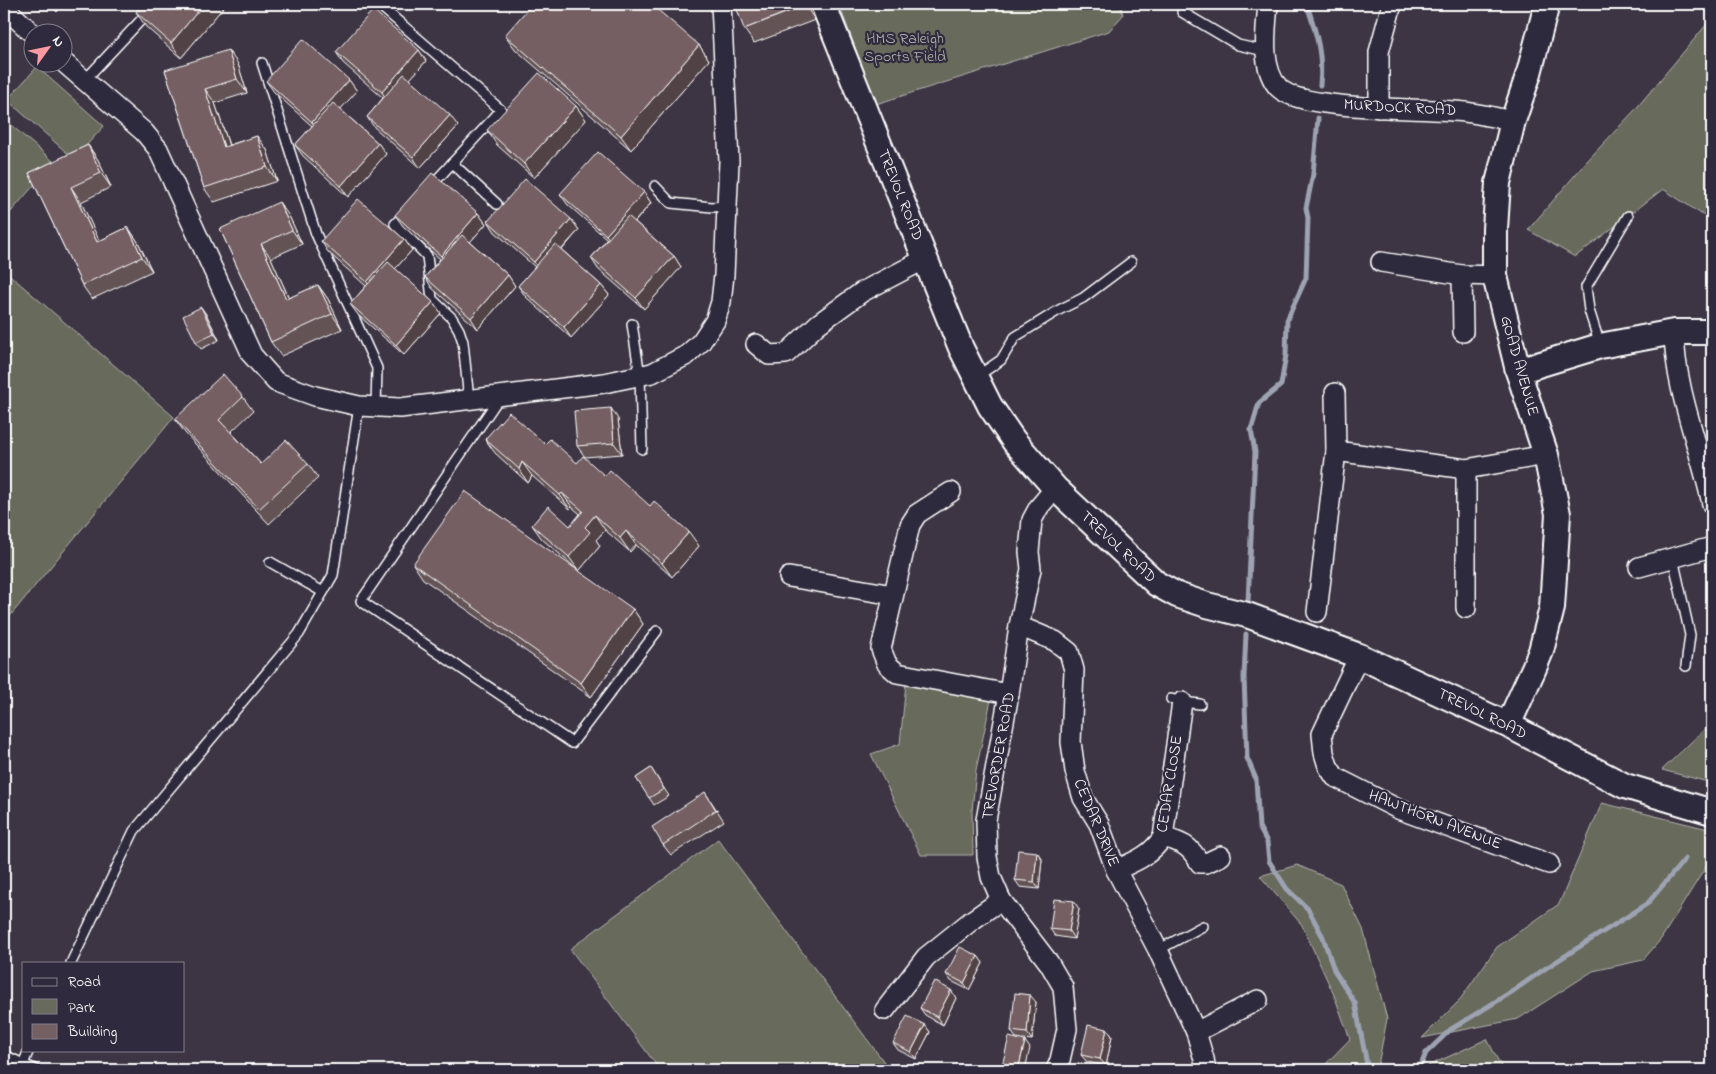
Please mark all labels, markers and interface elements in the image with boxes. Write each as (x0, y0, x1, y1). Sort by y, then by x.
north arrow (22, 22, 72, 72)
park label: HMS Raleigh Sports Field (864, 27, 946, 69)
text: N (46, 32, 69, 51)
street label: MURDOCK ROAD (1343, 93, 1457, 123)
street label: TREVOL ROAD (871, 146, 929, 244)
street label: GOAD AVENUE (1493, 313, 1545, 419)
street label: TREVOL ROAD (1074, 505, 1162, 589)
street label: TREVOL ROAD (1433, 682, 1531, 746)
street label: TREVORDER ROAD (976, 690, 1022, 822)
street label: CEDAR CLOSE (1150, 734, 1190, 834)
street label: CEDAR DRIVE (1067, 775, 1125, 871)
street label: HAWTHORN AVENUE (1365, 784, 1505, 856)
legend (22, 962, 185, 1052)
text: Road (68, 971, 101, 993)
text: Park (68, 997, 96, 1019)
text: Building (67, 1021, 117, 1044)

